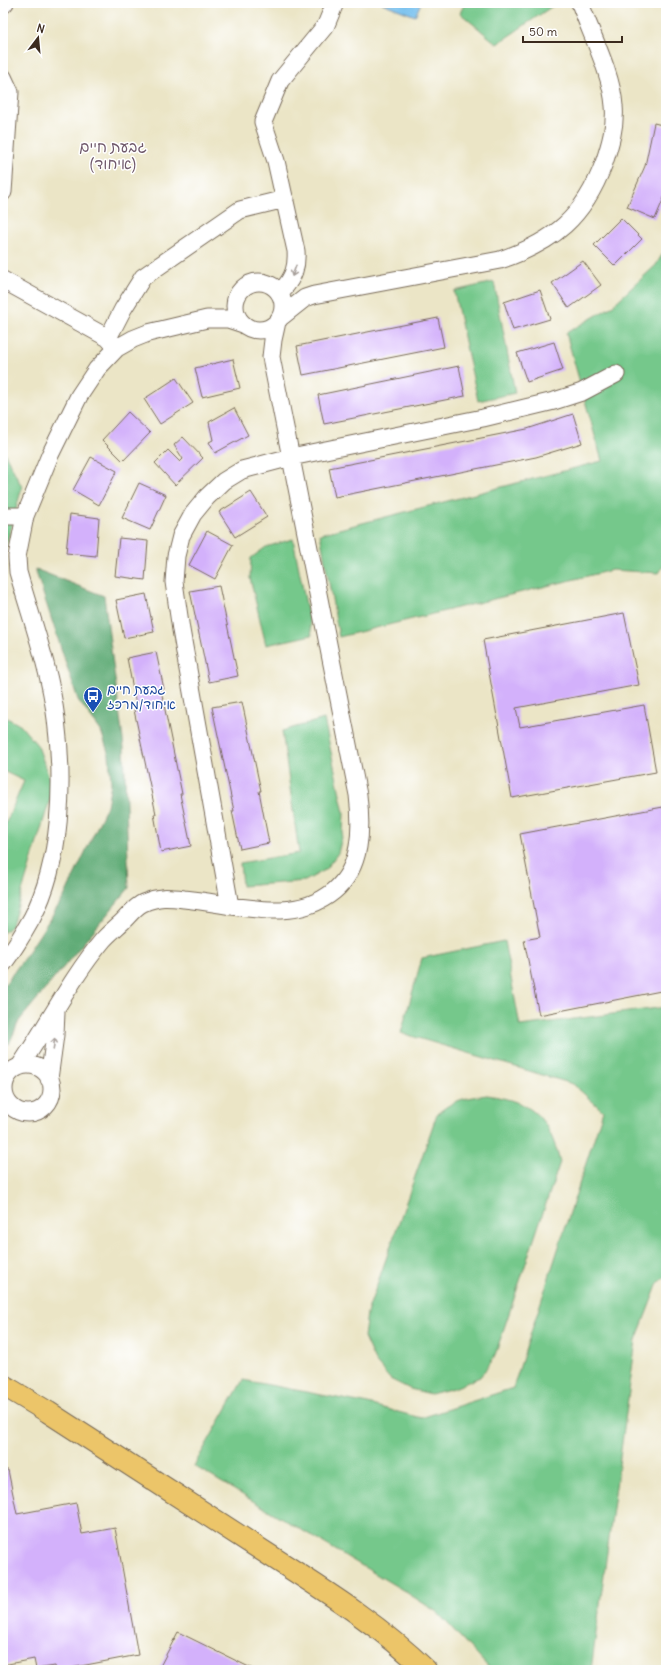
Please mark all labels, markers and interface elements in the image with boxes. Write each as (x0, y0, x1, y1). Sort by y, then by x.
north arrow (18, 18, 58, 58)
scale bar (523, 18, 622, 44)
text: N (35, 21, 46, 36)
text: 50 m (529, 24, 558, 39)
district label: גבעת חיים (איחוד) (79, 137, 147, 173)
one-way arrow (290, 264, 297, 277)
place label: גבעת חיים איחוד/מרכז (107, 681, 176, 713)
bus stop icon: גבעת חיים איחוד/מרכז (82, 685, 104, 713)
one-way arrow (50, 1038, 58, 1051)

